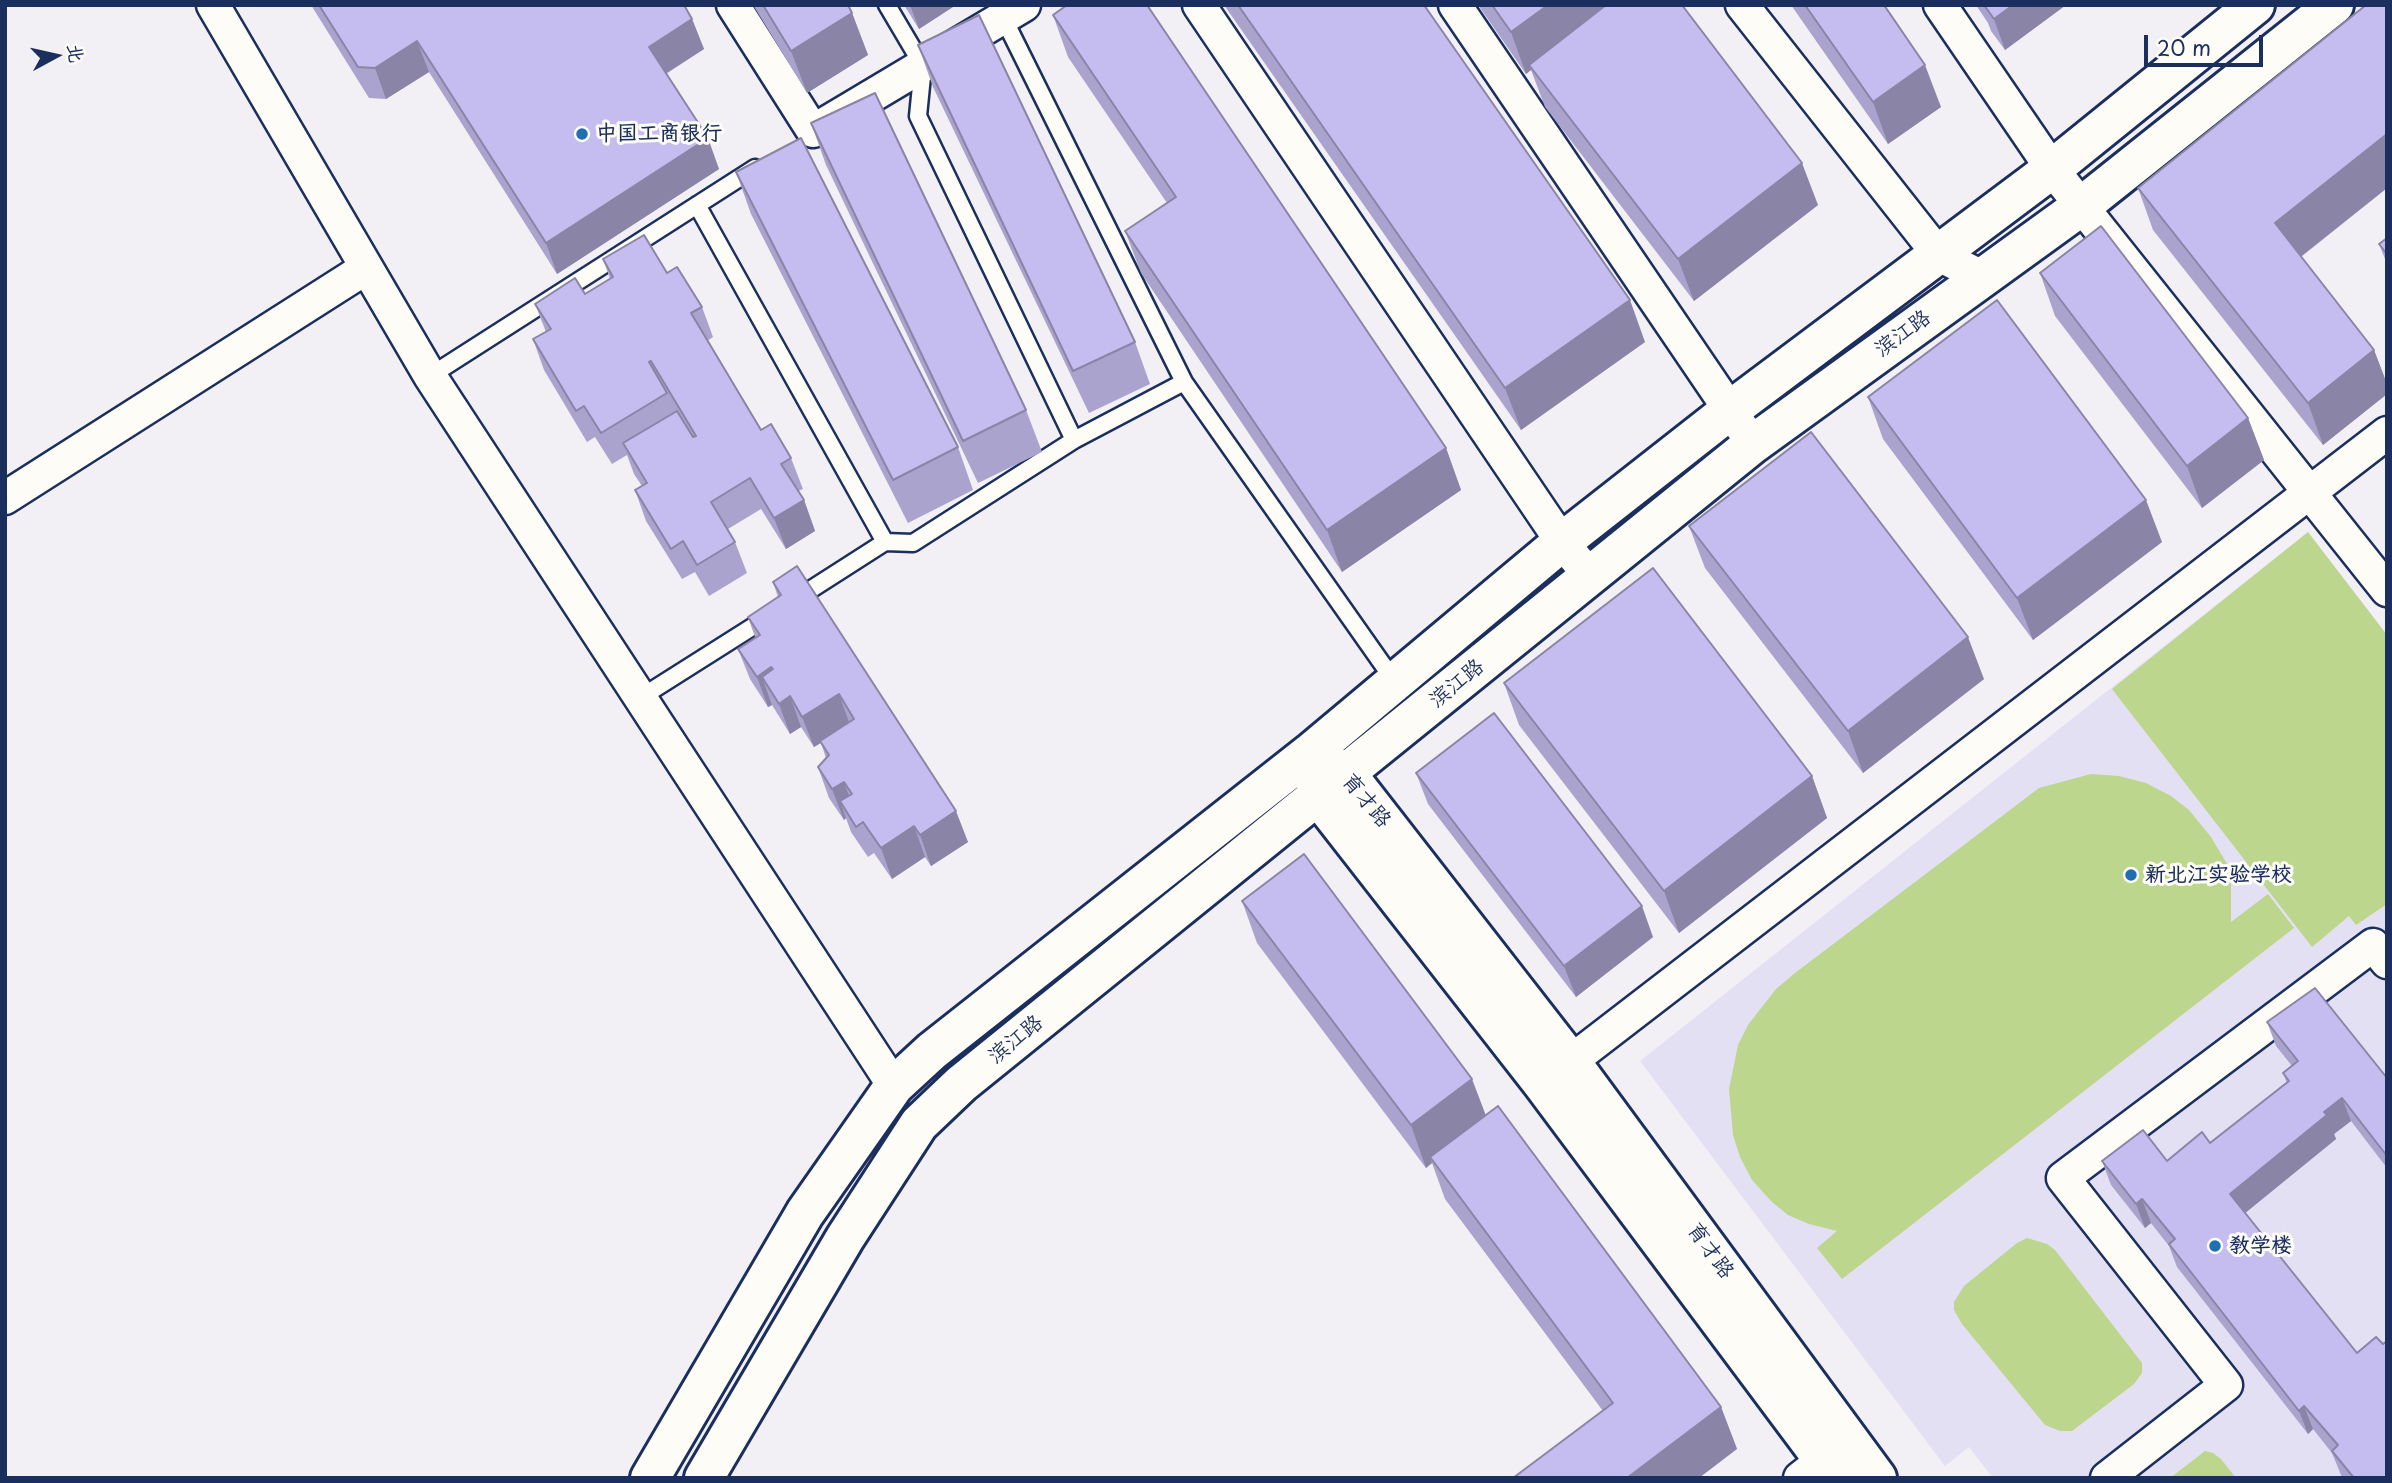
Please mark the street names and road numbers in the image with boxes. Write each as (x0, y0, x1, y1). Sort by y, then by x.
street label: 滨江路 (1870, 305, 1936, 363)
street label: 滨江路 (1425, 654, 1489, 714)
street label: 育才路 (1336, 769, 1396, 833)
street label: 滨江路 (984, 1010, 1048, 1070)
street label: 育才路 (1681, 1218, 1739, 1284)

